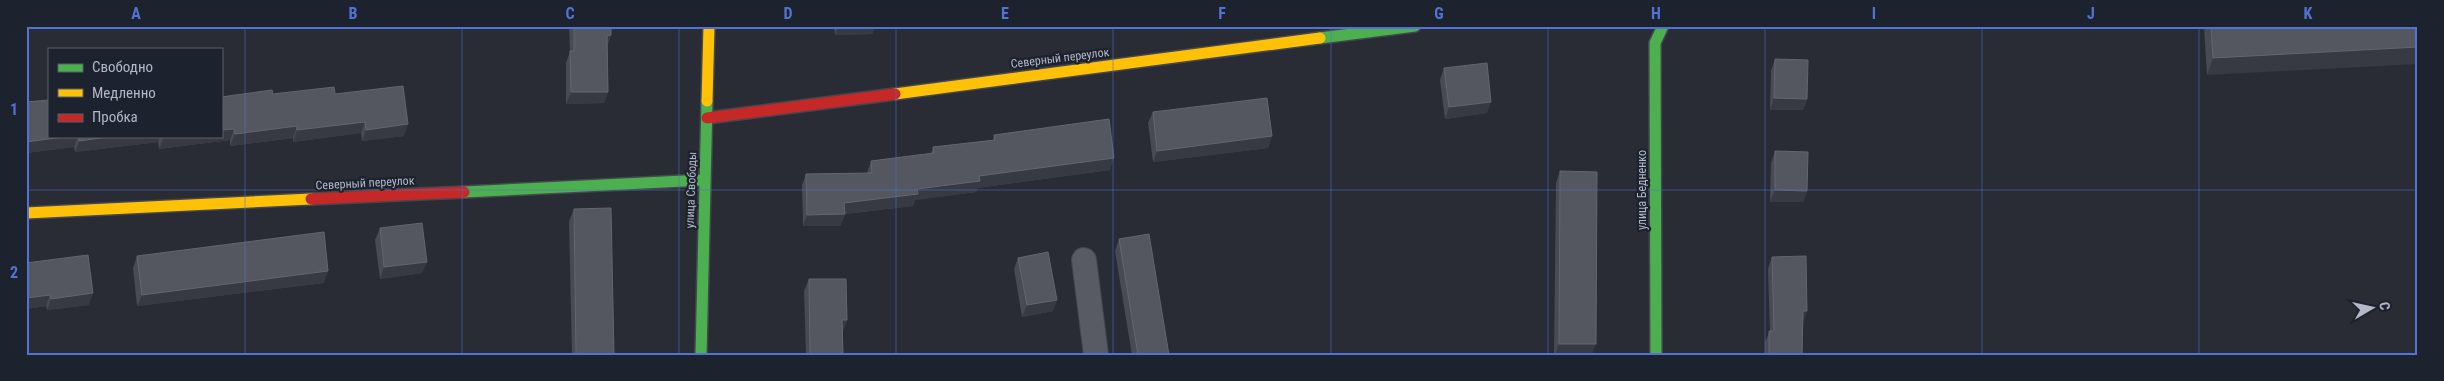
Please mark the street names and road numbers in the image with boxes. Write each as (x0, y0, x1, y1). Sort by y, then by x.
street label: Северный переулок (1010, 45, 1110, 71)
street label: улица Бедненко (1635, 150, 1649, 230)
street label: улица Свободы (683, 151, 699, 229)
street label: Северный переулок (315, 173, 415, 193)

